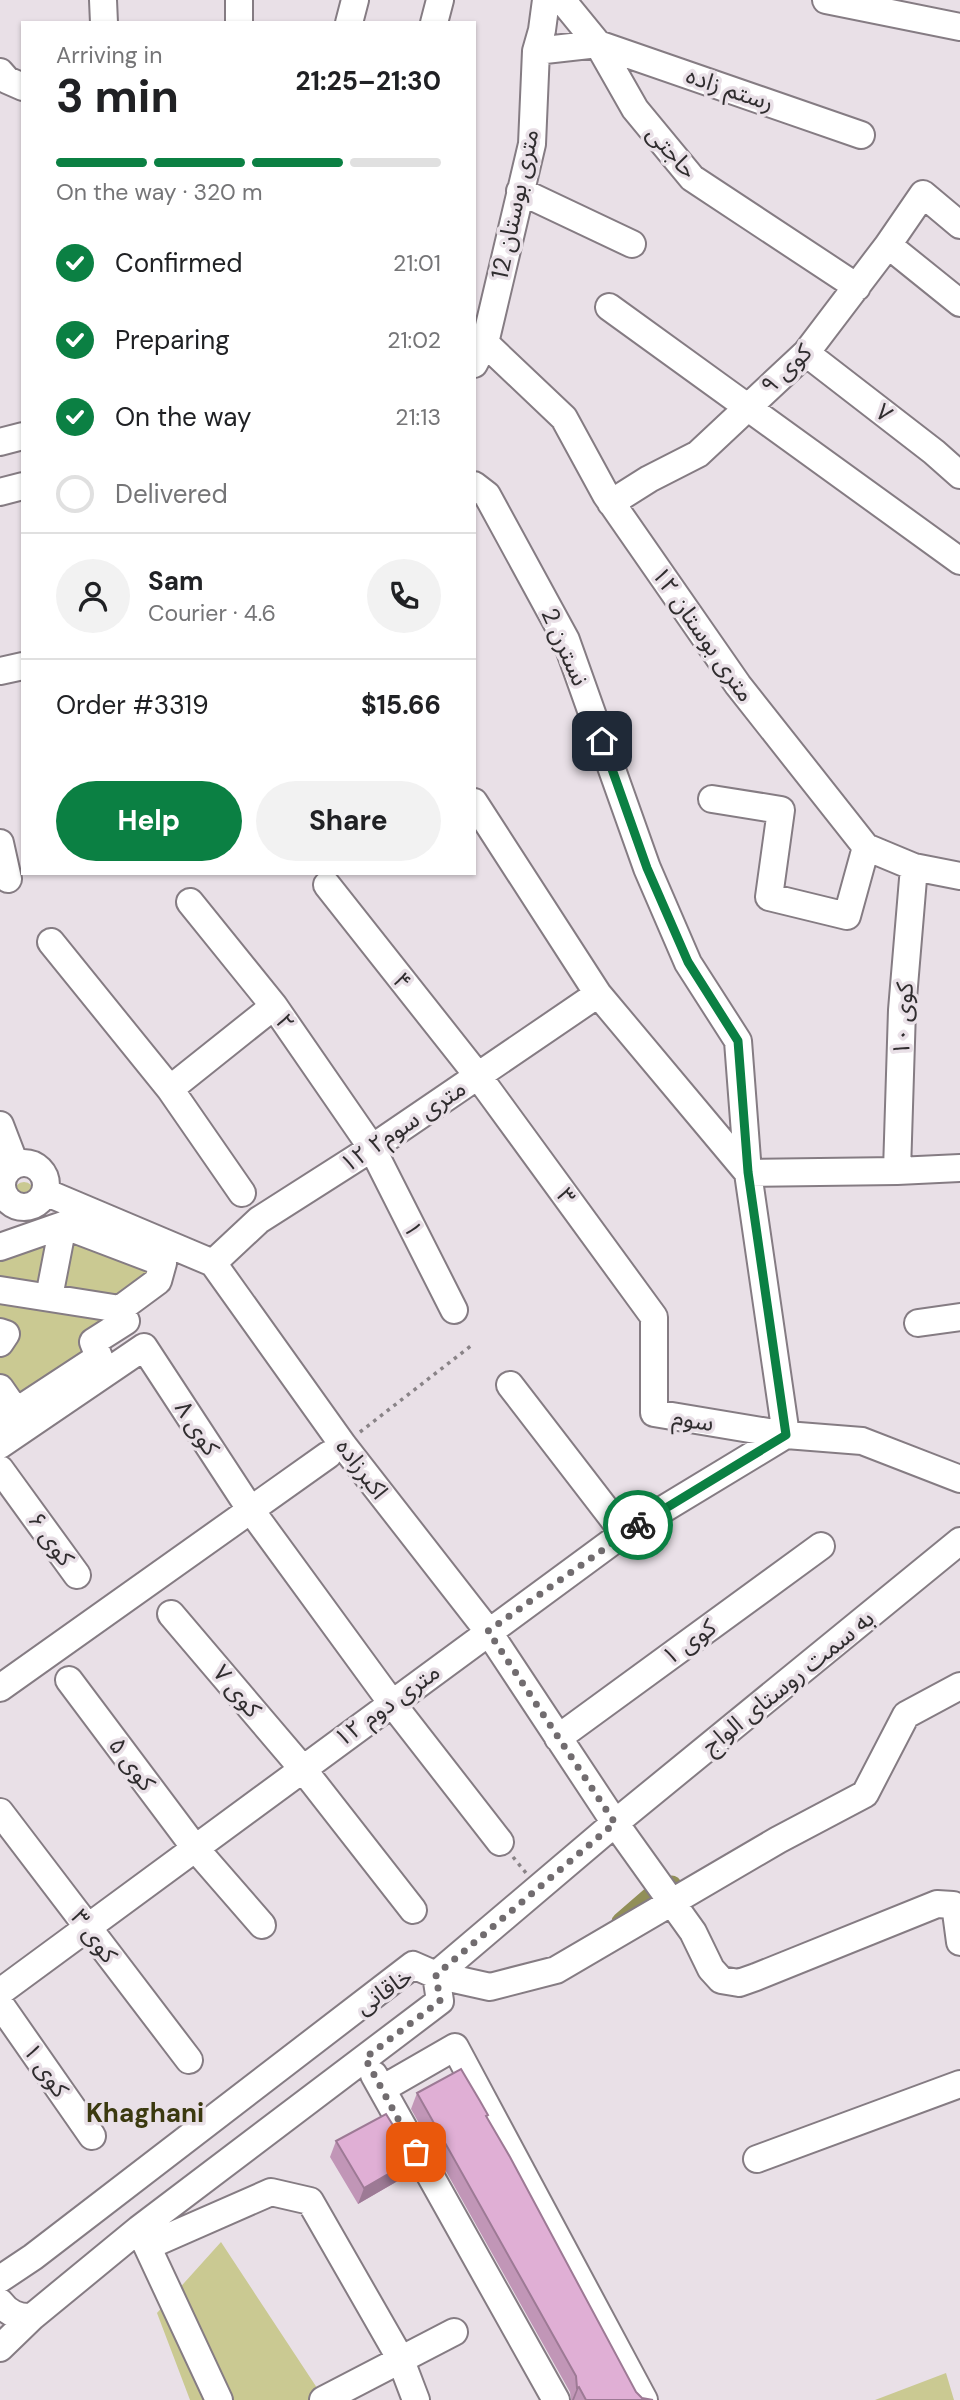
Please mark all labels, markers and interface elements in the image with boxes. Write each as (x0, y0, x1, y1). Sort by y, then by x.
text: Arriving in (56, 40, 162, 70)
street label: رستم زاده (682, 59, 778, 120)
text: 21:25–21:30 (296, 64, 441, 98)
text: 3 min (56, 66, 179, 126)
street label: حاجتی (640, 118, 705, 185)
street label: 12 متری بوستان (484, 126, 546, 282)
text: On the way · 320 m (56, 177, 262, 207)
icon: check (56, 244, 94, 282)
text: Confirmed (115, 246, 242, 280)
text: 21:01 (393, 248, 441, 278)
icon: check (56, 321, 94, 359)
text: Preparing (115, 323, 230, 357)
text: 21:02 (387, 325, 441, 355)
street label: کوی ۹ (753, 336, 819, 400)
street label: ۷ (869, 396, 899, 429)
icon: check (56, 398, 94, 436)
text: On the way (115, 400, 251, 434)
text: 21:13 (395, 402, 441, 432)
text: Delivered (115, 477, 228, 511)
button: person (56, 559, 130, 633)
button: phone (367, 559, 441, 633)
street label: ۱۲ متری بوستان (645, 560, 762, 708)
text: Sam (148, 564, 203, 598)
text: Courier · 4.6 (148, 598, 276, 628)
street label: نسترن 2 (535, 603, 596, 691)
text: Order #3319 (56, 688, 209, 722)
text: $15.66 (361, 688, 441, 722)
pin (572, 711, 632, 771)
icon: home (583, 722, 621, 760)
button: Help (56, 781, 242, 861)
button: Share (256, 781, 441, 861)
street label: ۴ (386, 966, 419, 996)
street label: کوی ۱۰ (885, 980, 920, 1056)
street label: ۲ (269, 1007, 302, 1036)
street label: ۱۲ متری سوم۲ (334, 1072, 473, 1181)
street label: ۳ (550, 1181, 583, 1210)
street label: ۱ (397, 1216, 430, 1242)
street label: کوی ۸ (168, 1394, 227, 1462)
street label: سوم (670, 1401, 716, 1441)
street label: اکبرزاده (329, 1432, 395, 1505)
courier (603, 1490, 673, 1560)
street label: کوی ۶ (21, 1505, 82, 1573)
icon: bike (619, 1506, 657, 1544)
street label: به سمت روستای الواج (695, 1603, 881, 1762)
street label: کوی ۱ (655, 1611, 723, 1672)
street label: ۱۲ متری دوم (328, 1656, 447, 1756)
street label: کوی ۷ (206, 1658, 269, 1724)
street label: کوی ۵ (102, 1731, 163, 1798)
street label: کوی ۳ (64, 1903, 125, 1970)
street label: خاقانی (349, 1960, 418, 2021)
street label: کوی ۱ (17, 2036, 77, 2104)
district label: Khaghani (86, 2096, 204, 2130)
pin (386, 2122, 446, 2182)
icon: bag (397, 2133, 435, 2171)

